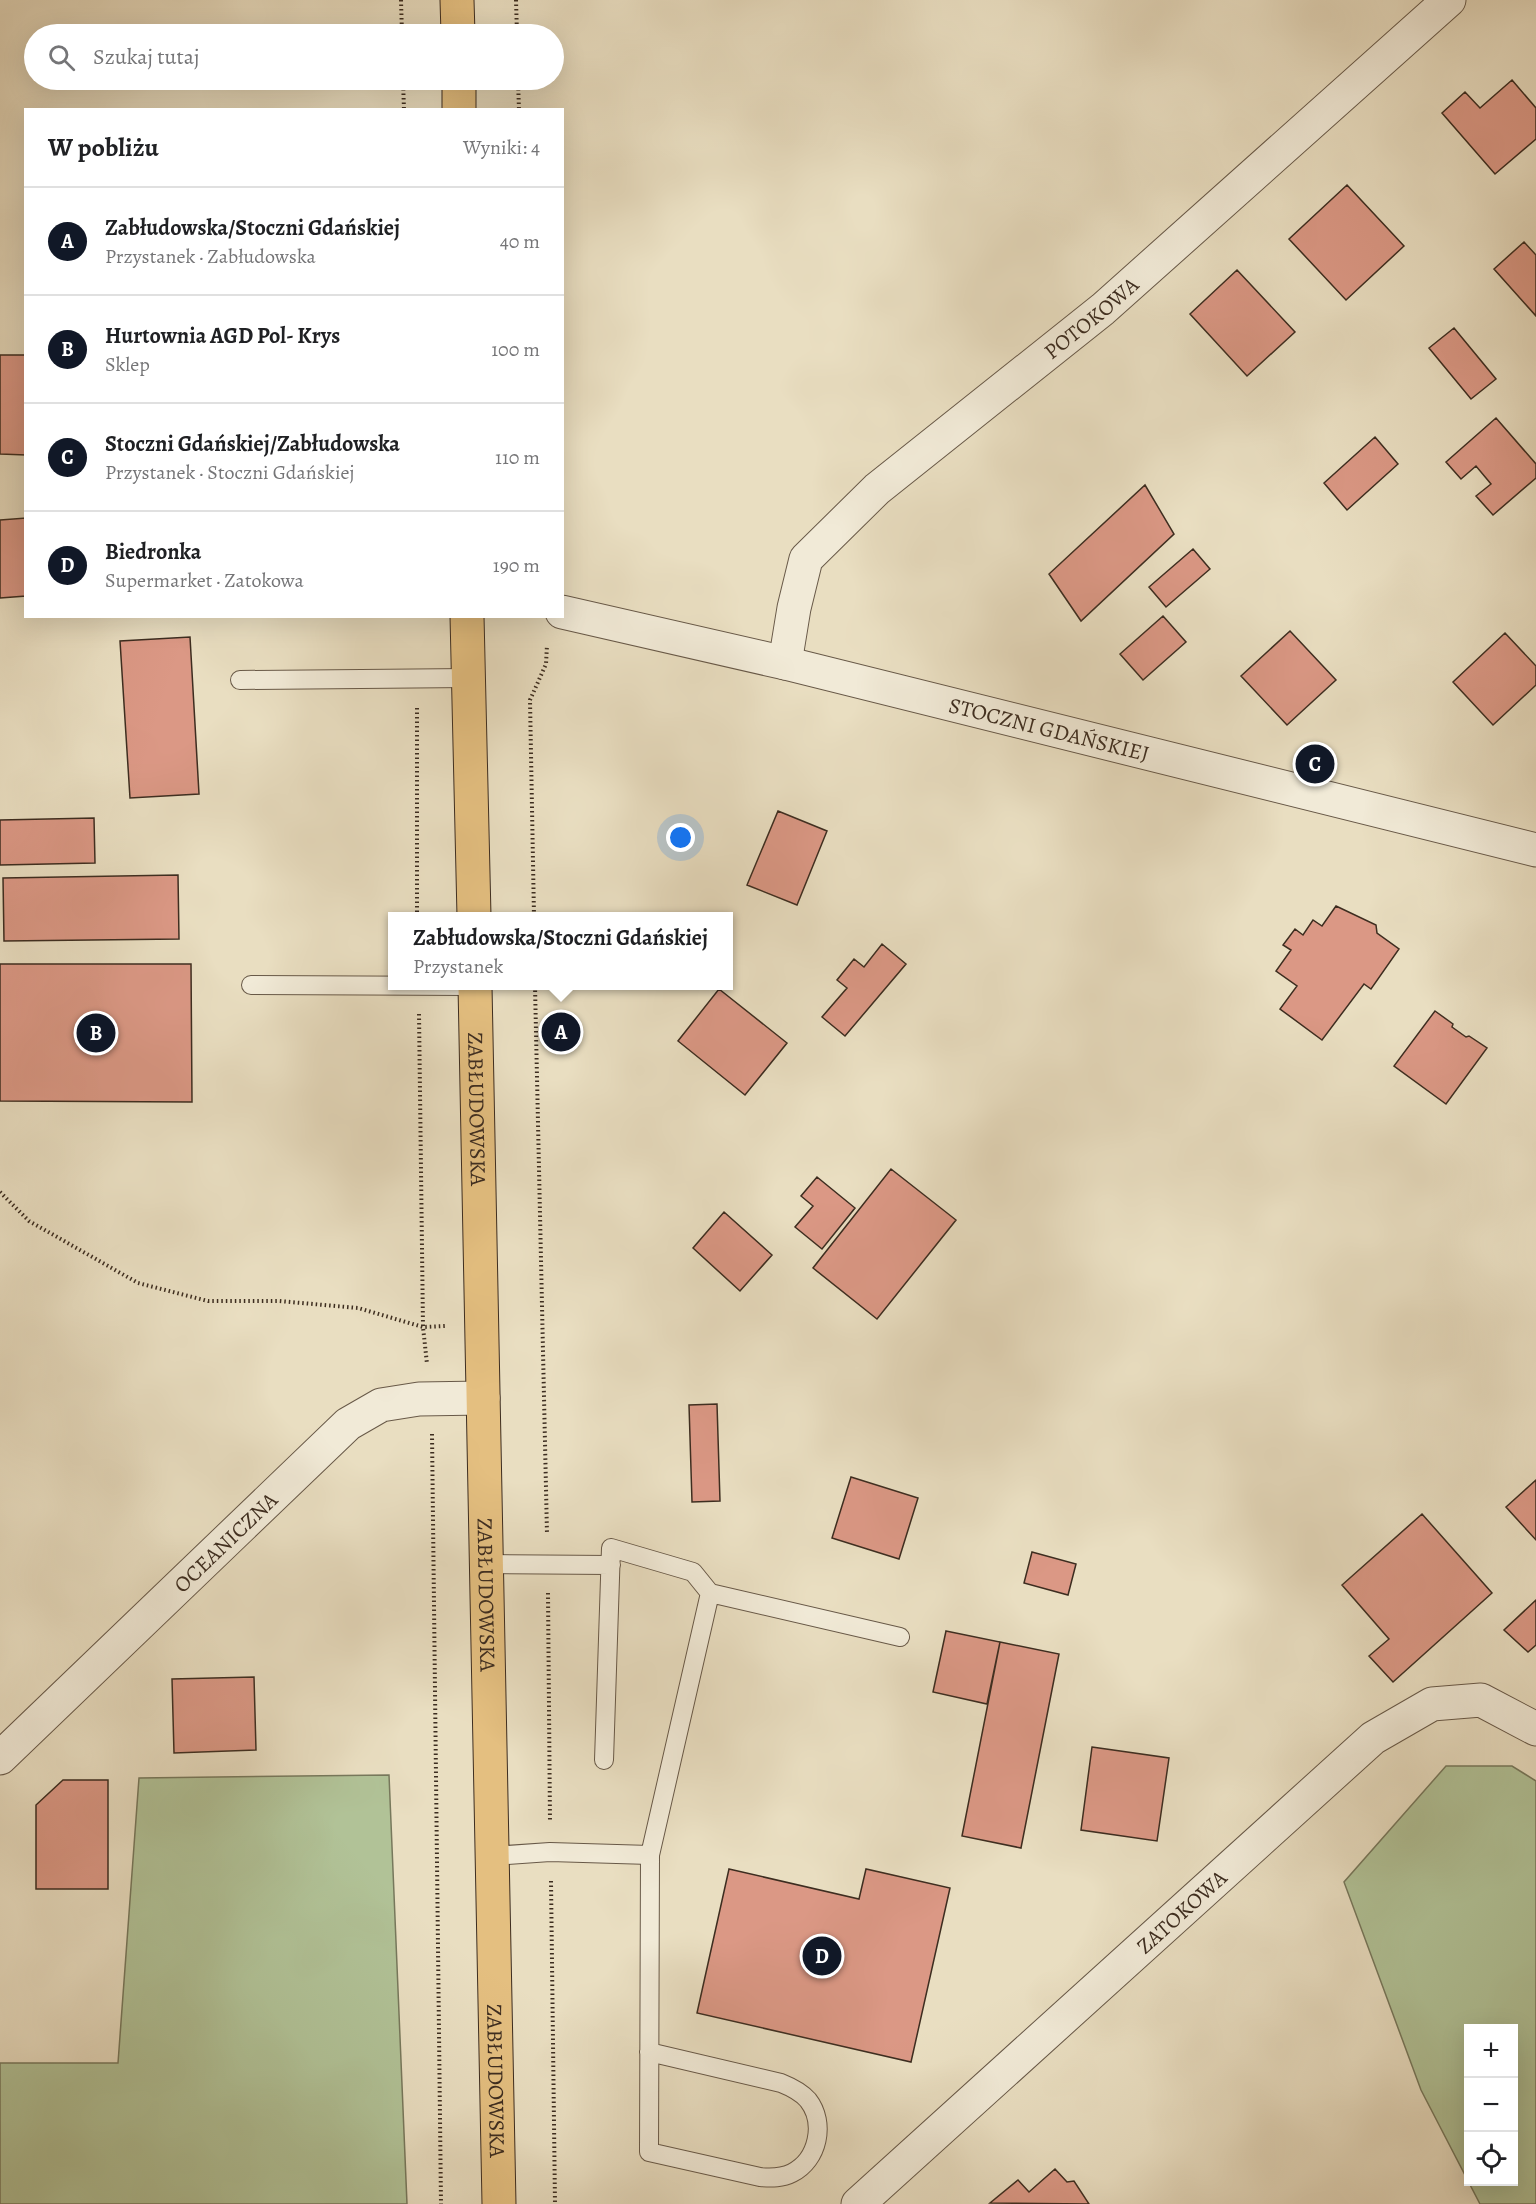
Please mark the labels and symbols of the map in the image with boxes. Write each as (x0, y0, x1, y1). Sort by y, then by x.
street label: POTOKOWA (1038, 270, 1146, 366)
street label: STOCZNI GDAŃSKIEJ (946, 690, 1152, 769)
pin: C (1296, 742, 1334, 786)
your location (666, 823, 695, 852)
pin: B (76, 1010, 116, 1056)
pin: A (542, 1010, 580, 1054)
street label: ZABŁUDOWSKA (460, 1032, 493, 1187)
street label: OCEANICZNA (167, 1485, 285, 1600)
street label: ZABŁUDOWSKA (469, 1518, 503, 1673)
street label: ZATOKOWA (1130, 1863, 1234, 1961)
pin: D (802, 1934, 842, 1978)
street label: ZABŁUDOWSKA (479, 2004, 512, 2159)

